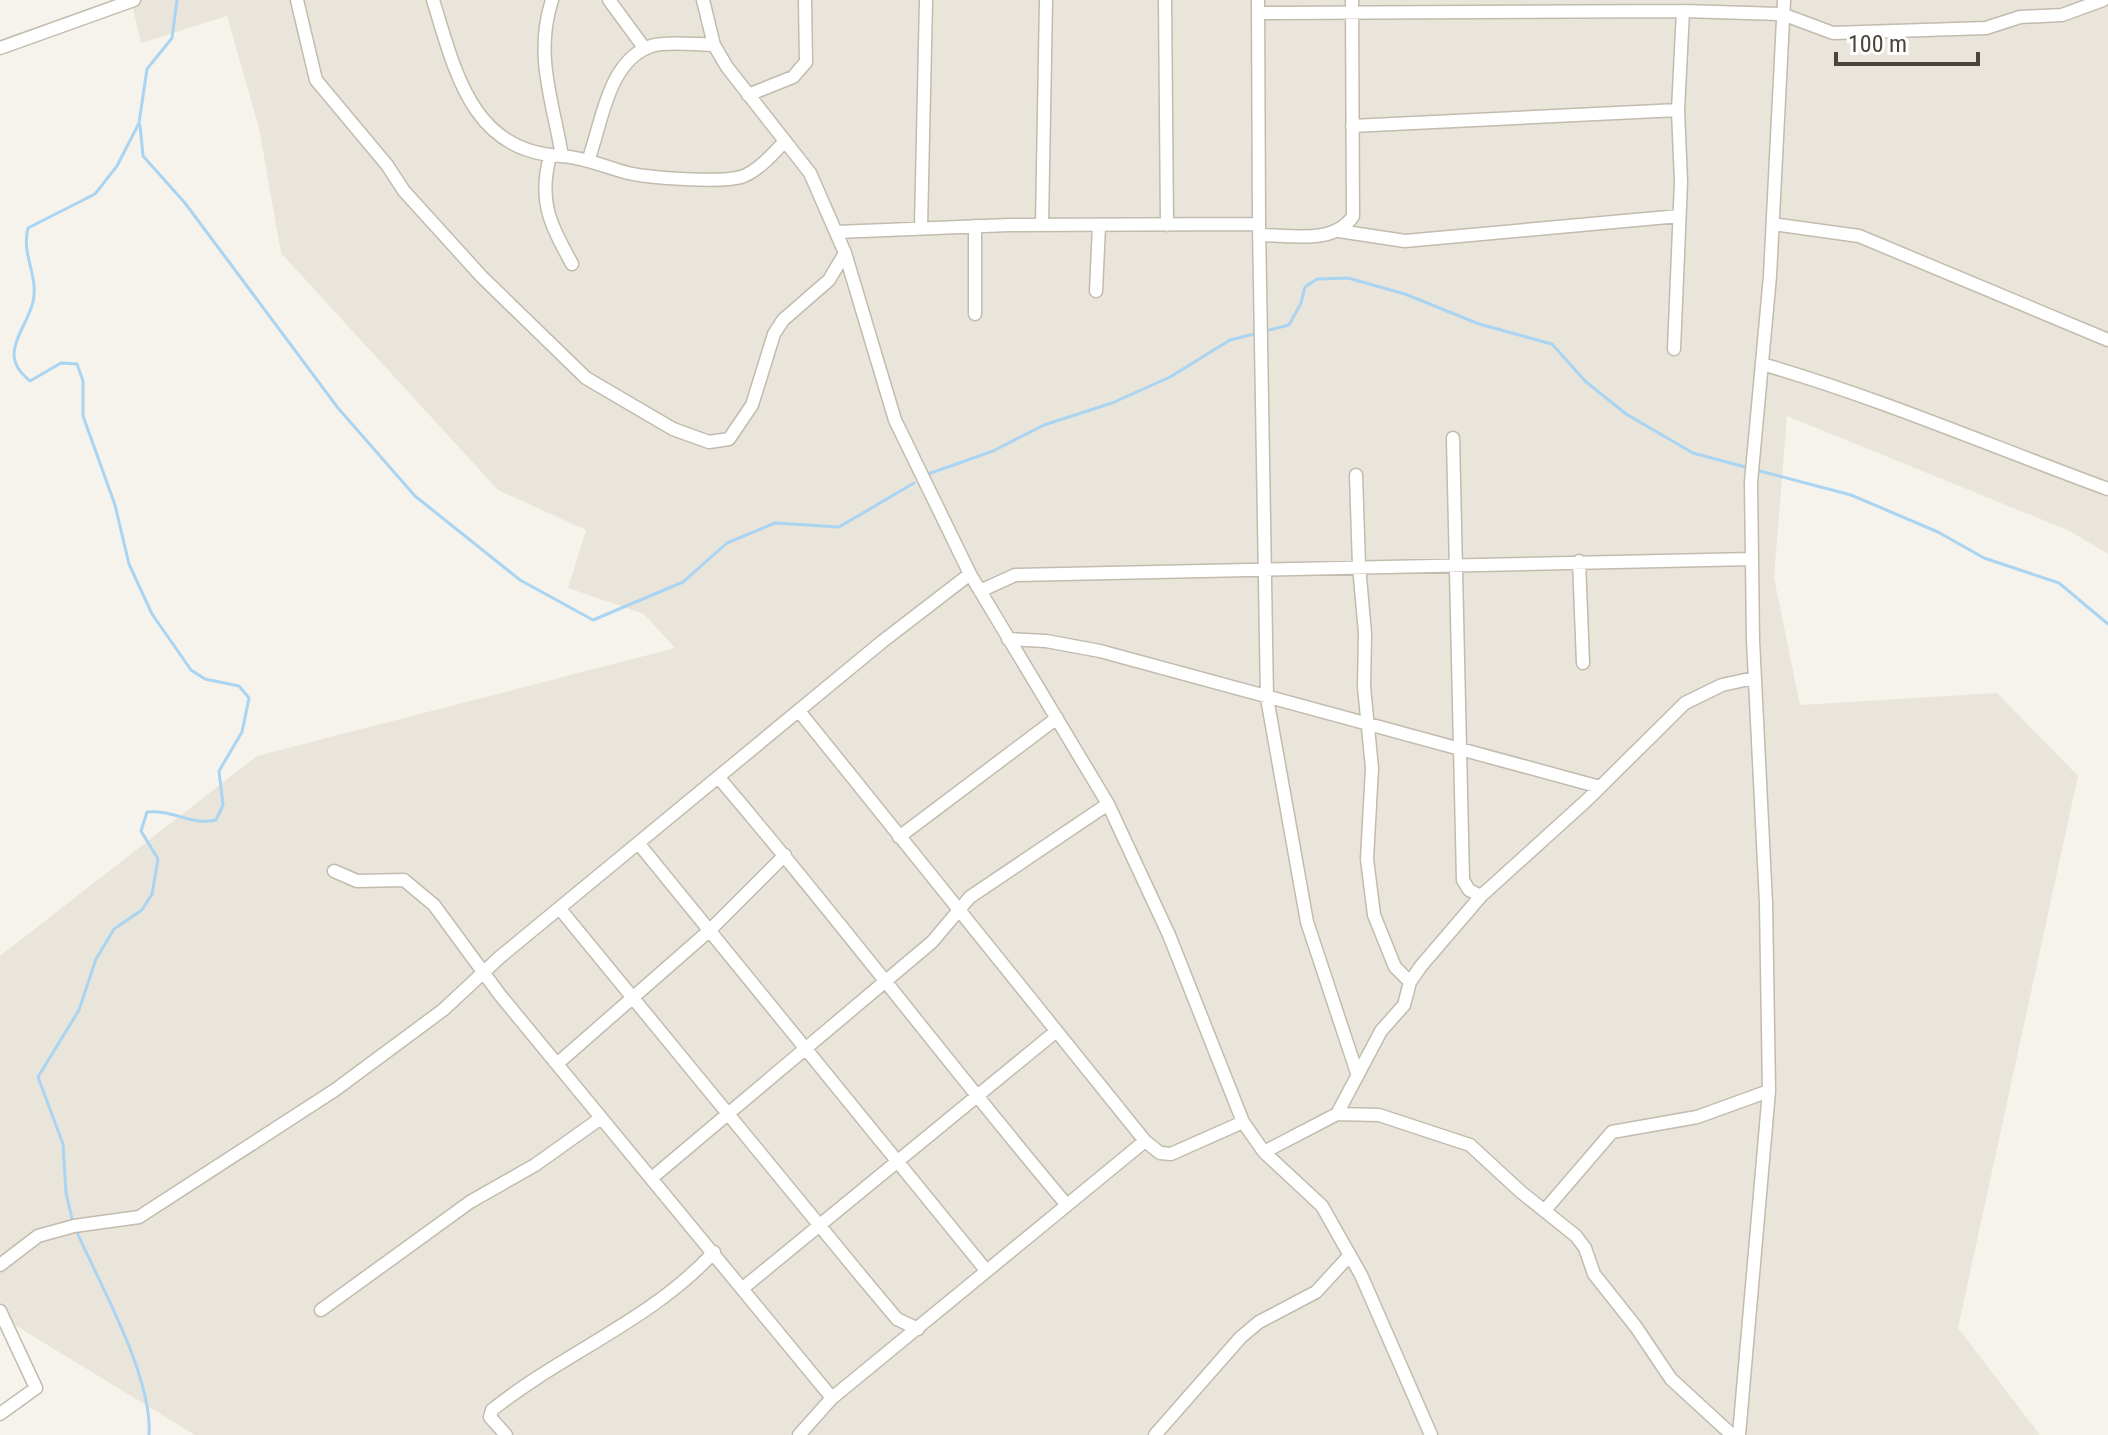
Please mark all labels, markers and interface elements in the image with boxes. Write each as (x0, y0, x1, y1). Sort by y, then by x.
scale bar (1836, 16, 1978, 66)
text: 100 m (1848, 30, 1907, 58)

